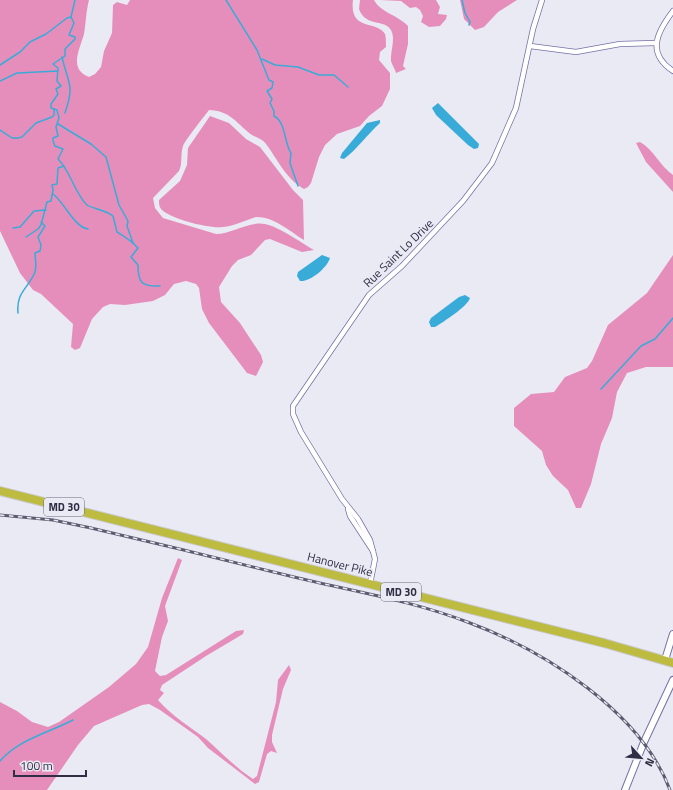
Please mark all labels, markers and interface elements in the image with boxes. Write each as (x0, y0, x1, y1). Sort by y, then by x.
street label: Rue Saint Lo Drive (358, 214, 438, 292)
road number: MD 30 (44, 498, 84, 516)
street label: Hanover Pike (305, 547, 375, 581)
road number: MD 30 (381, 583, 421, 601)
north arrow (621, 738, 661, 778)
scale bar (14, 752, 86, 778)
text: 100 m (20, 756, 53, 775)
text: N (641, 756, 659, 770)

